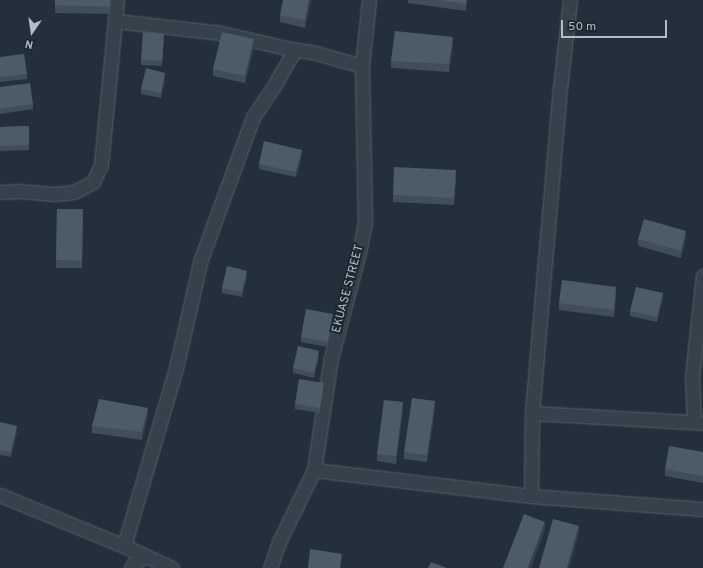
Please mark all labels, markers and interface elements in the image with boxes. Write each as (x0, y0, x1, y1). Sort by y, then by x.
north arrow (12, 12, 52, 52)
scale bar (563, 12, 669, 38)
text: 50 m (568, 19, 596, 35)
text: N (24, 36, 35, 51)
street label: EKUASE STREET (330, 243, 368, 335)

